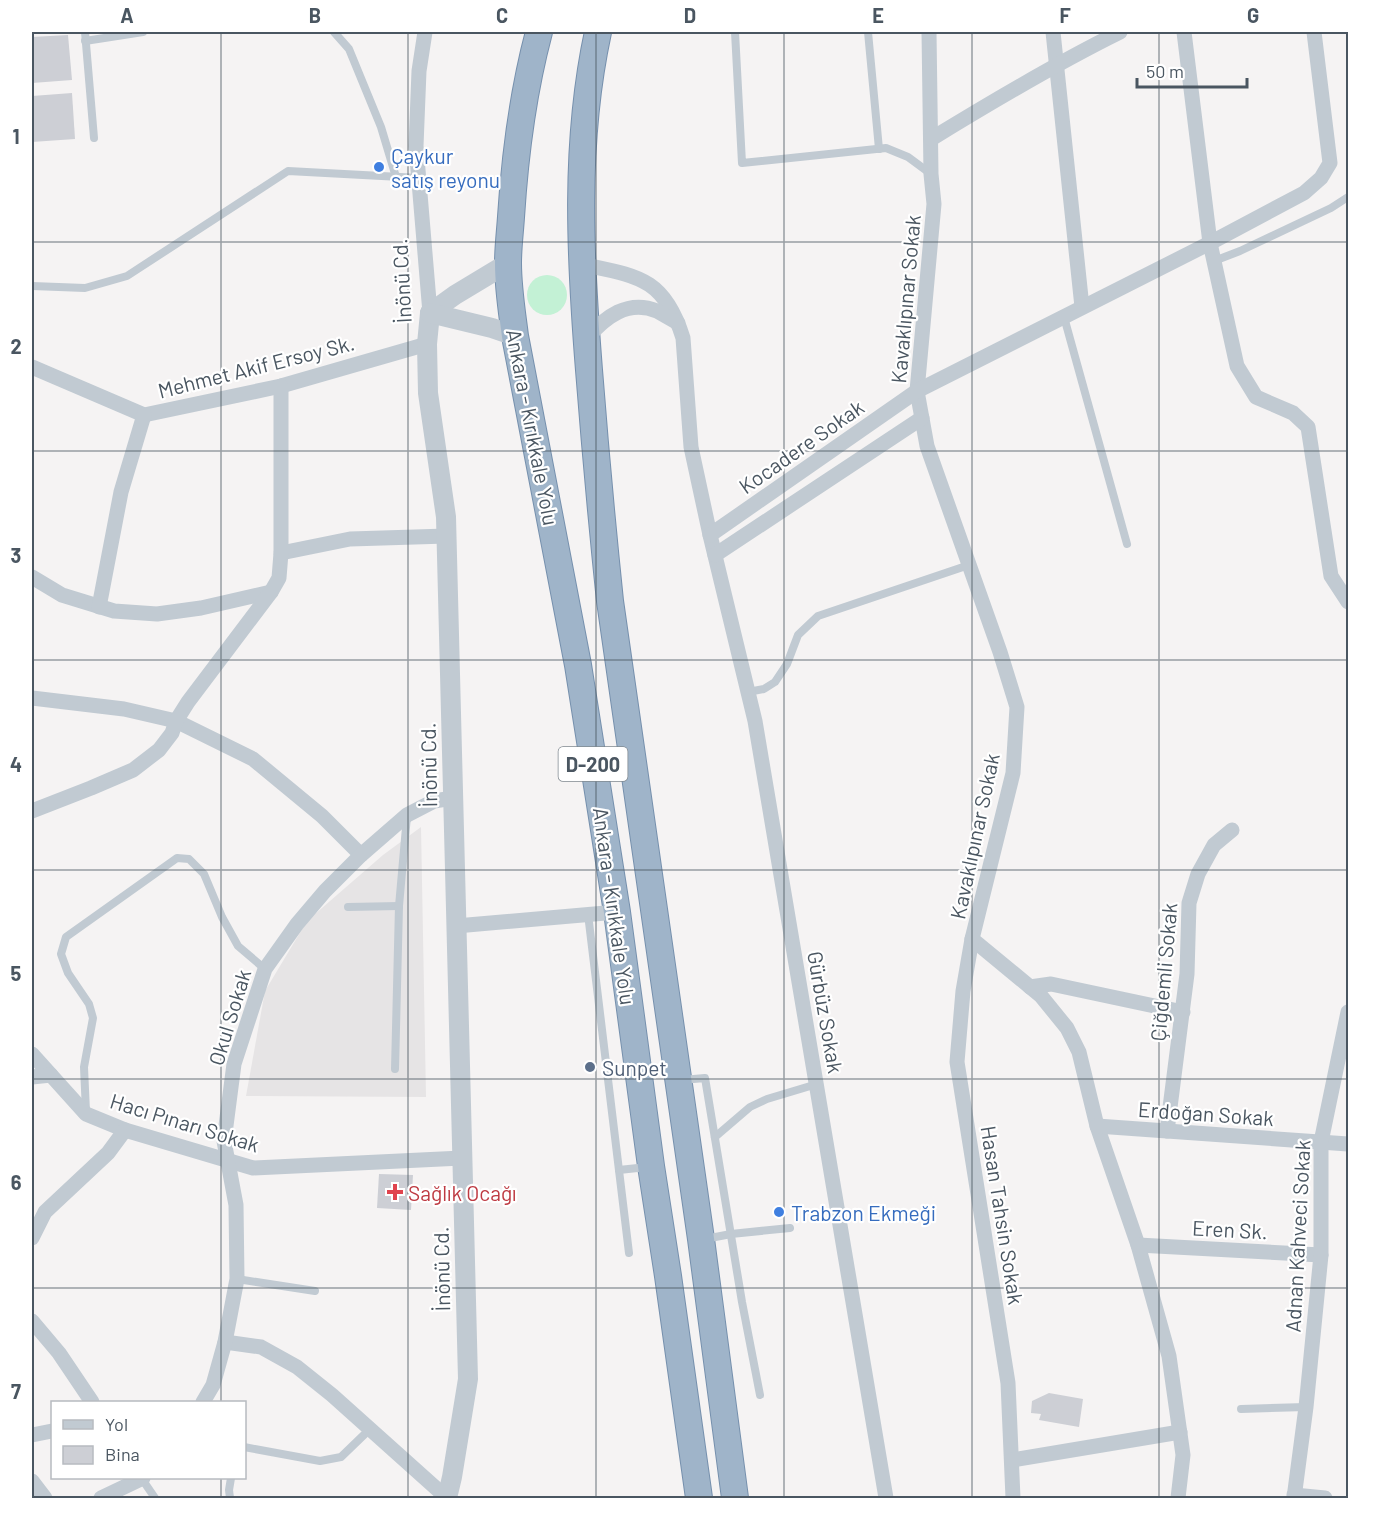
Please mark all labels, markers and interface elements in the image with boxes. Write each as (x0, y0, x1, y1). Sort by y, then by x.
text: A (120, 3, 134, 27)
text: B (309, 3, 321, 27)
text: C (496, 3, 508, 27)
text: D (684, 3, 696, 27)
text: E (872, 3, 884, 27)
text: F (1059, 3, 1071, 27)
text: G (1247, 3, 1259, 27)
scale bar (1137, 51, 1246, 89)
text: 50 m (1146, 60, 1184, 82)
text: 1 (12, 124, 20, 148)
place label: Çaykur satış reyonu (391, 143, 500, 192)
marker: Çaykur satış reyonu (372, 160, 386, 174)
street label: Kavaklıpınar Sokak (885, 214, 925, 384)
street label: İnönü Cd. (386, 238, 416, 324)
street label: Ankara - Kırıkkale Yolu (502, 327, 564, 527)
street label: Mehmet Akif Ersoy Sk. (155, 329, 357, 403)
text: 2 (10, 334, 22, 358)
street label: Kocadere Sokak (734, 394, 868, 498)
text: 3 (11, 543, 21, 567)
street label: İnönü Cd. (415, 722, 441, 808)
road number: D-200 (558, 747, 628, 781)
street label: Kavaklıpınar Sokak (944, 751, 1004, 921)
text: 4 (10, 752, 22, 776)
street label: Ankara - Kırıkkale Yolu (589, 806, 641, 1006)
street label: Çiğdemli Sokak (1144, 902, 1182, 1042)
street label: Gürbüz Sokak (803, 949, 849, 1075)
text: 5 (11, 961, 22, 985)
street label: Okul Sokak (203, 966, 255, 1068)
place label: Sunpet (602, 1055, 667, 1080)
marker: Sunpet (583, 1060, 597, 1074)
street label: Hacı Pınarı Sokak (107, 1087, 263, 1157)
street label: Erdoğan Sokak (1137, 1096, 1275, 1130)
street label: Hasan Tahsin Sokak (977, 1124, 1029, 1306)
street label: Adnan Kahveci Sokak (1279, 1139, 1315, 1333)
text: 6 (11, 1170, 22, 1194)
place label: Sağlık Ocağı (408, 1180, 517, 1205)
marker: Sağlık Ocağı (386, 1183, 404, 1201)
place label: Trabzon Ekmeği (791, 1200, 936, 1225)
marker: Trabzon Ekmeği (772, 1205, 786, 1219)
street label: Eren Sk. (1192, 1215, 1268, 1243)
street label: İnönü Cd. (428, 1226, 454, 1312)
text: 7 (11, 1379, 21, 1403)
legend (51, 1401, 246, 1479)
text: Yol (105, 1413, 128, 1435)
text: Bina (105, 1443, 140, 1465)

